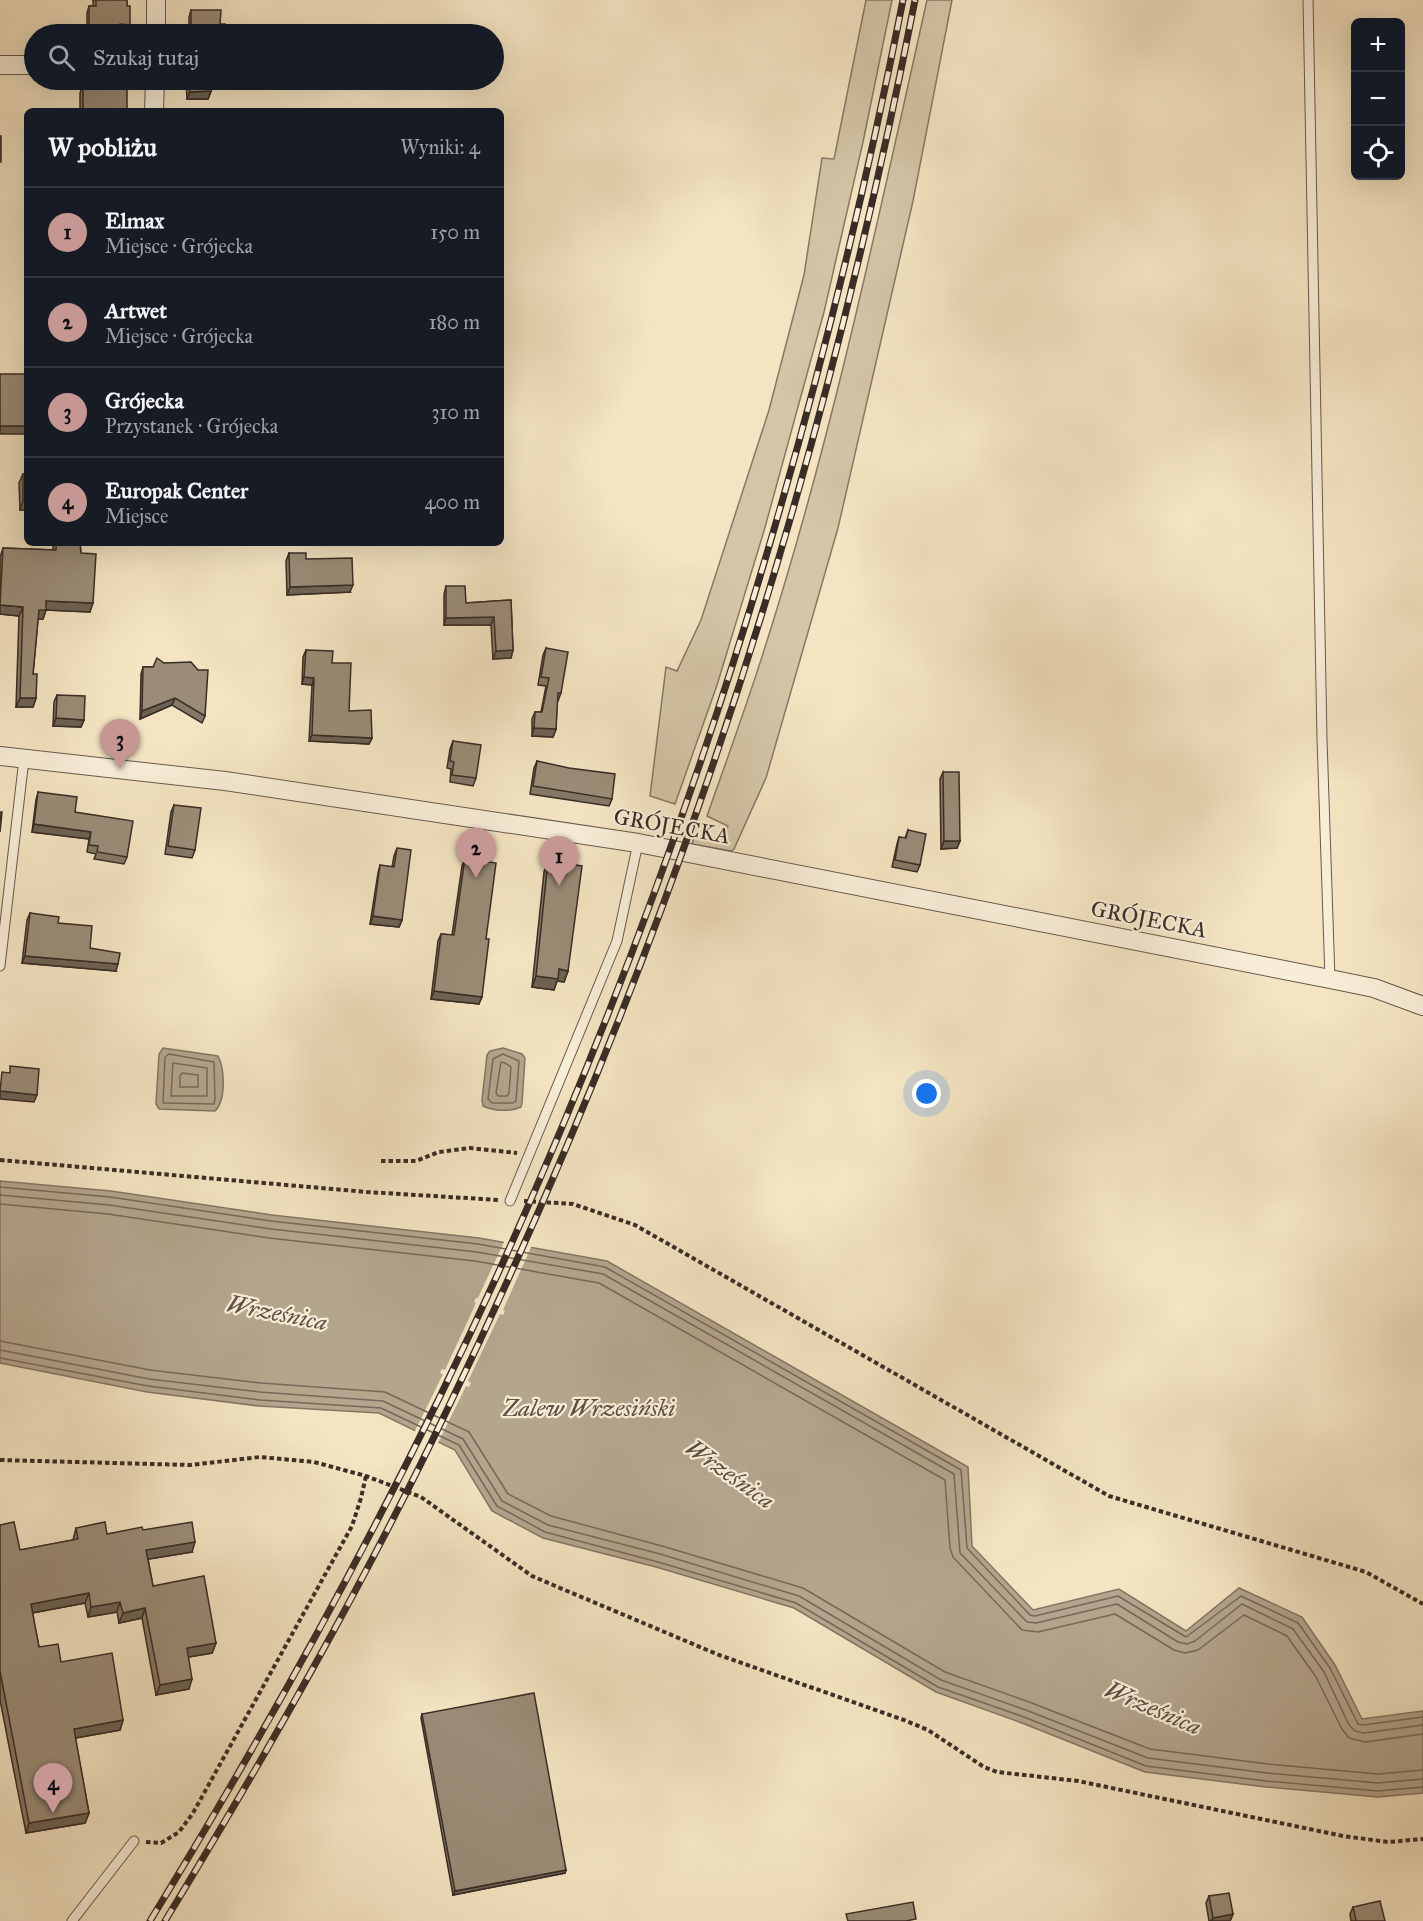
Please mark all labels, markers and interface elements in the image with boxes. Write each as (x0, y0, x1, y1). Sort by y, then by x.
map controls (1351, 18, 1405, 180)
button: + (1351, 18, 1405, 72)
search box (24, 24, 504, 90)
icon: search (45, 41, 78, 74)
text: Szukaj tutaj (93, 44, 199, 71)
button: − (1351, 72, 1405, 126)
button: locate (1351, 126, 1405, 180)
text: W pobliżu (48, 131, 157, 163)
text: Wyniki: 4 (400, 135, 480, 159)
text: Elmax (105, 207, 164, 234)
text: 1 (64, 220, 71, 244)
text: 150 m (430, 220, 480, 244)
text: Miejsce · Grójecka (105, 234, 253, 258)
text: Artwet (105, 297, 167, 324)
text: 2 (63, 310, 72, 334)
text: 180 m (429, 310, 480, 334)
text: Miejsce · Grójecka (105, 324, 253, 348)
text: Grójecka (105, 387, 184, 414)
text: 3 (64, 400, 72, 424)
text: 310 m (431, 400, 480, 424)
text: Przystanek · Grójecka (105, 414, 278, 438)
text: Europak Center (105, 477, 248, 504)
text: 4 (62, 490, 73, 514)
text: 400 m (424, 490, 480, 514)
text: Miejsce (105, 504, 168, 528)
pin: 3 (100, 720, 140, 769)
street label: GRÓJECKA (612, 802, 732, 850)
pin: 2 (456, 828, 496, 878)
pin: 1 (540, 836, 578, 886)
street label: GRÓJECKA (1089, 895, 1209, 944)
your location (912, 1079, 941, 1108)
water label: Wrześnica (224, 1289, 330, 1337)
water label: Zalew Wrzesiński (502, 1393, 675, 1423)
water label: Wrześnica (680, 1433, 780, 1515)
water label: Wrześnica (1100, 1674, 1206, 1742)
pin: 4 (34, 1764, 72, 1813)

